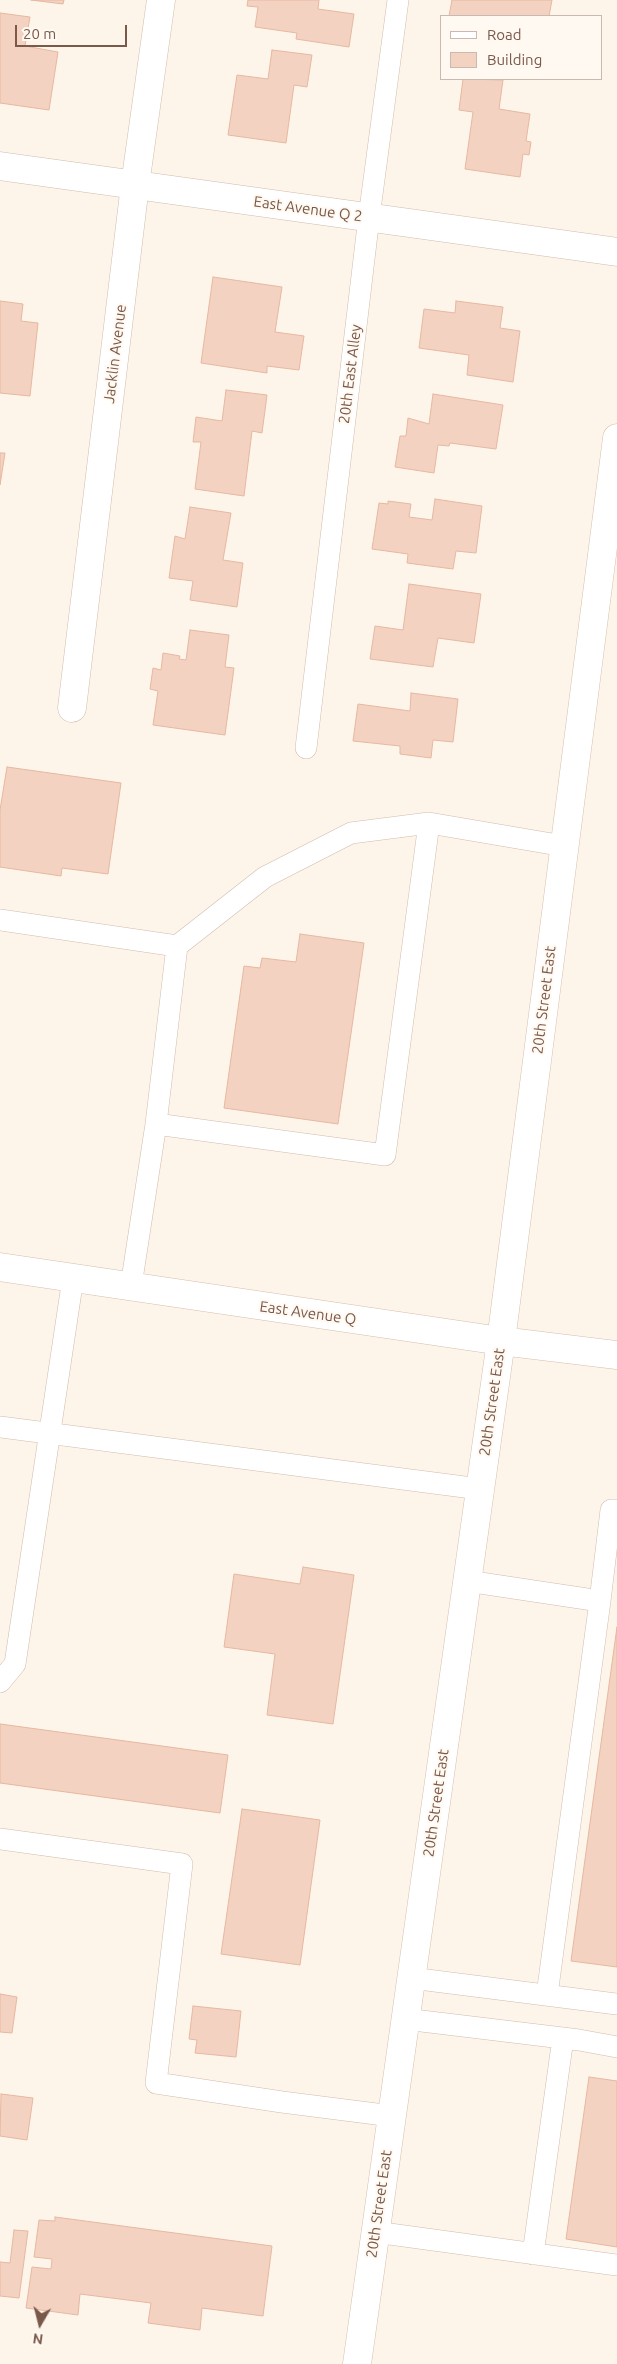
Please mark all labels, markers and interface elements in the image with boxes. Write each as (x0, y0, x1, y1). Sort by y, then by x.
scale bar (18, 15, 130, 47)
legend (440, 15, 602, 80)
text: 20 m (23, 25, 56, 42)
text: Road (487, 26, 522, 43)
text: Building (487, 51, 542, 68)
street label: East Avenue Q 2 (253, 192, 363, 226)
street label: Jacklin Avenue (100, 303, 130, 405)
street label: 20th East Alley (335, 323, 365, 425)
street label: 20th Street East (528, 945, 560, 1055)
street label: East Avenue Q (258, 1297, 358, 1329)
street label: 20th Street East (476, 1347, 508, 1457)
street label: 20th Street East (420, 1748, 452, 1858)
street label: 20th Street East (363, 2149, 395, 2259)
north arrow (15, 2299, 65, 2349)
text: N (32, 2330, 44, 2348)

